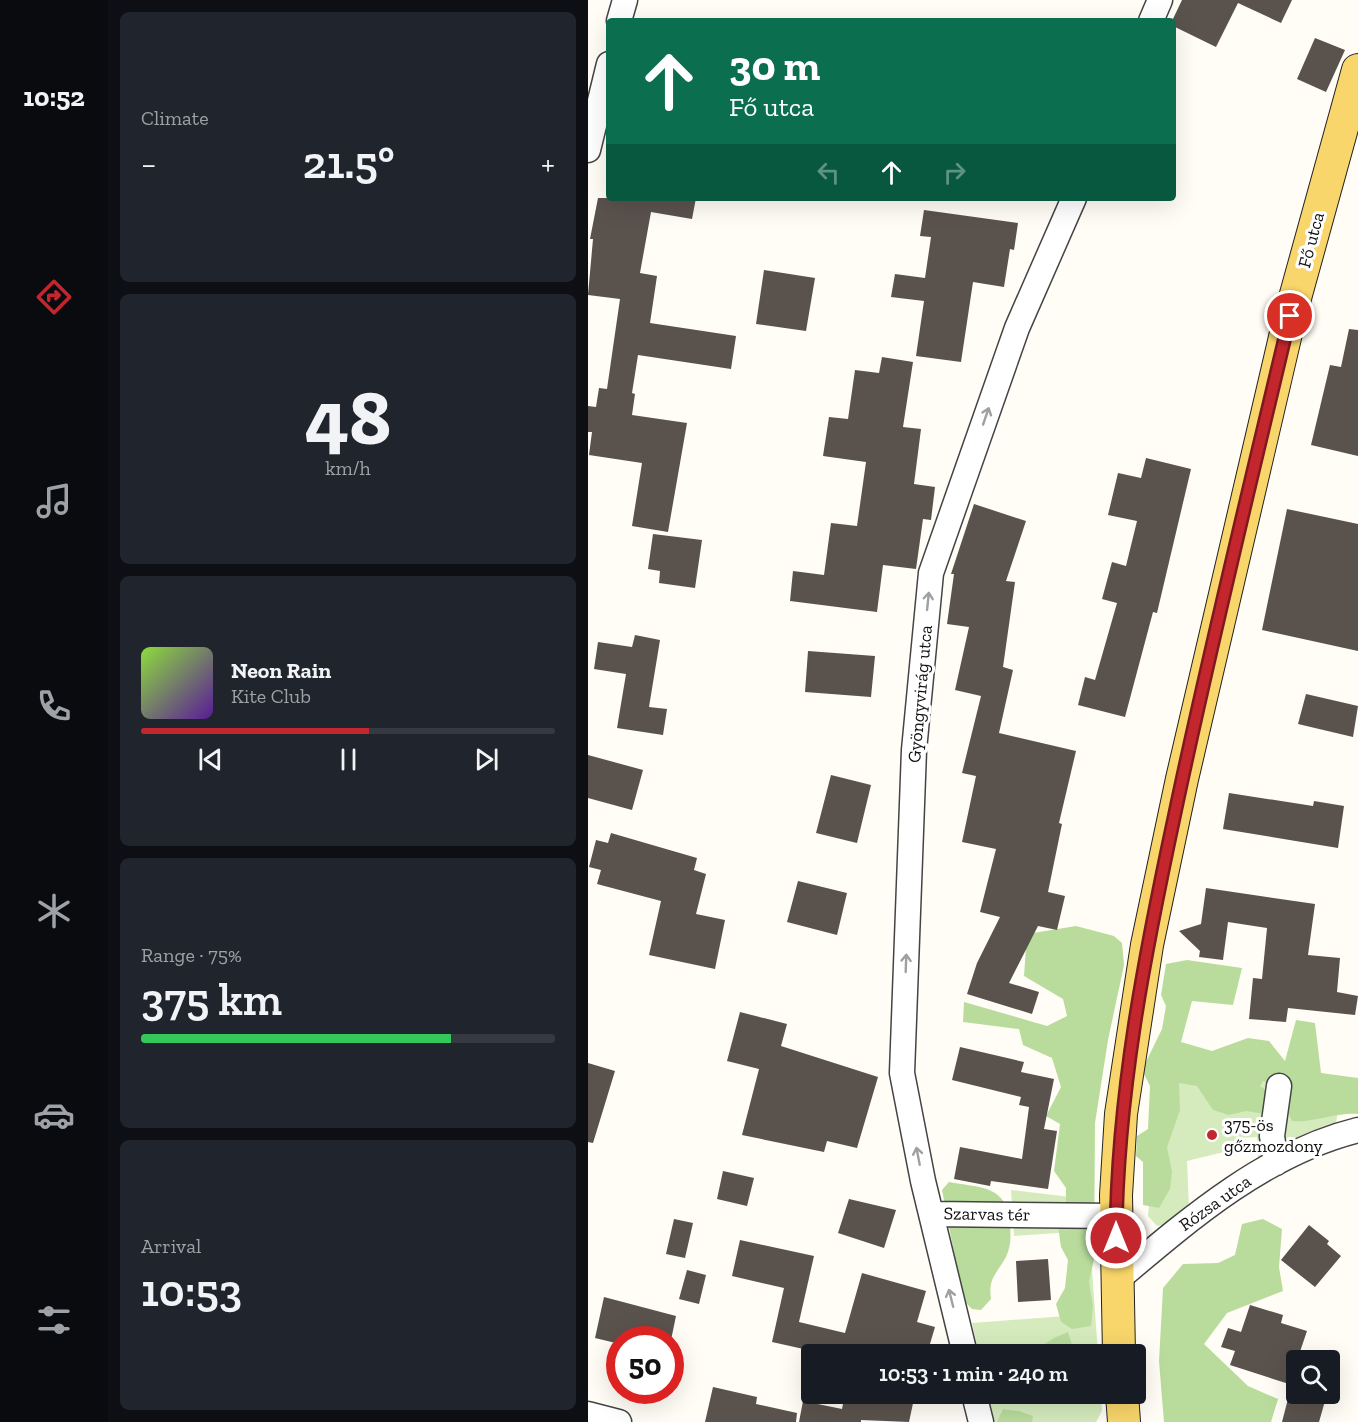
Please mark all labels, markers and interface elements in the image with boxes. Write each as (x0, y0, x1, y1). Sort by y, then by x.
text: 30 m (729, 40, 820, 91)
icon: ahead (630, 42, 708, 120)
text: 10:52 (23, 81, 85, 113)
text: Fő utca (729, 91, 814, 123)
text: Climate (141, 106, 209, 130)
text: 21.5° (303, 136, 395, 190)
text: − (141, 144, 156, 183)
text: + (541, 144, 555, 183)
icon: left (812, 156, 845, 189)
icon: ahead (875, 156, 908, 189)
icon: right (938, 156, 971, 189)
street label: Fő utca (1293, 209, 1329, 270)
icon: directions (33, 276, 75, 318)
pin (1264, 290, 1315, 341)
icon: arrive (1273, 299, 1306, 332)
text: 48 (305, 370, 391, 464)
one-way arrow (982, 407, 993, 425)
text: km/h (325, 456, 371, 480)
icon: music (33, 480, 75, 522)
one-way arrow (923, 592, 934, 611)
street label: Gyöngyvirág utca (903, 624, 937, 764)
text: Neon Rain (231, 657, 331, 684)
text: Kite Club (231, 684, 311, 708)
icon: phone (33, 685, 75, 727)
icon: previous (194, 743, 227, 776)
icon: pause (332, 743, 365, 776)
icon: next (470, 743, 503, 776)
icon: climate (33, 890, 75, 932)
text: Range · 75% (141, 943, 242, 967)
one-way arrow (900, 954, 911, 974)
text: 375 km (141, 973, 282, 1027)
icon: car (33, 1094, 75, 1136)
place label: 375-ös gőzmozdony (1224, 1114, 1324, 1157)
marker: 375-ös gőzmozdony (1205, 1128, 1219, 1142)
one-way arrow (912, 1147, 923, 1167)
street label: Rózsa utca (1175, 1170, 1256, 1236)
street label: Szarvas tér (944, 1202, 1030, 1226)
position arrow (1084, 1206, 1148, 1270)
text: Arrival (141, 1234, 201, 1258)
text: 10:53 (141, 1264, 242, 1318)
one-way arrow (944, 1288, 956, 1307)
icon: filters (33, 1299, 75, 1341)
speed limit sign: 50 (606, 1326, 684, 1404)
map controls (1286, 1350, 1340, 1404)
button: search (1286, 1350, 1340, 1404)
text: 10:53 · 1 min · 240 m (879, 1360, 1068, 1387)

